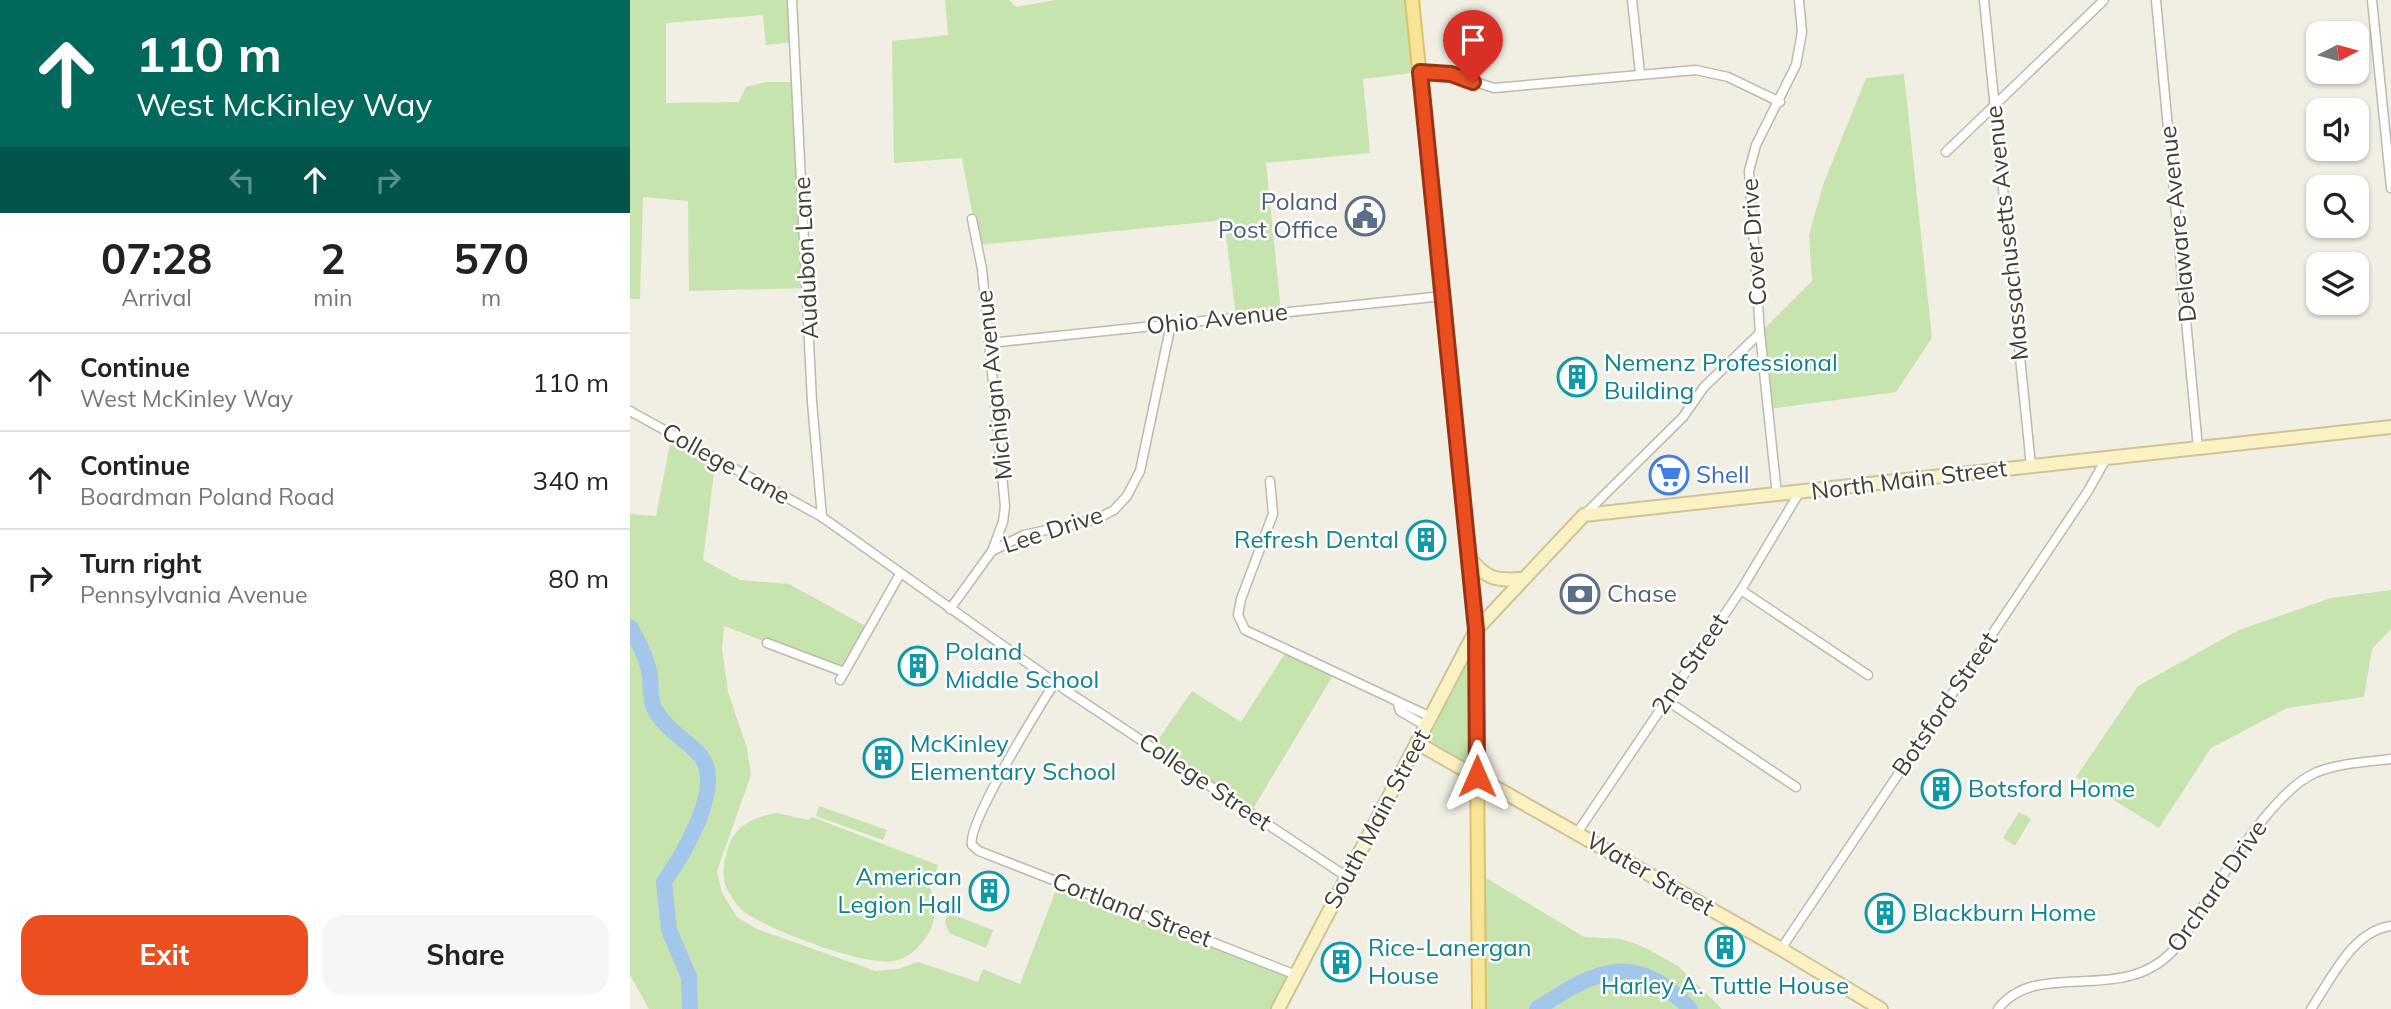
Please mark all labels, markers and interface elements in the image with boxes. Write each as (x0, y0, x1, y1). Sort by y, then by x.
pin (1443, 10, 1503, 82)
icon: arrive (1454, 21, 1492, 59)
north arrow (2306, 21, 2370, 84)
map controls (2306, 21, 2369, 315)
text: 110 m (136, 23, 282, 84)
icon: ahead (21, 28, 112, 119)
text: West McKinley Way (136, 84, 432, 124)
button: sound (2306, 98, 2369, 161)
street label: Massachusetts Avenue (1978, 104, 2034, 362)
street label: Delaware Avenue (2152, 124, 2202, 324)
icon: left (223, 161, 261, 199)
icon: ahead (296, 161, 334, 199)
icon: right (369, 161, 407, 199)
button: search (2306, 175, 2369, 238)
street label: Audubon Lane (786, 176, 824, 340)
street label: Cover Drive (1734, 177, 1772, 307)
place label: Poland Post Office (1218, 186, 1338, 244)
public building icon: Poland Post Office (1344, 195, 1386, 237)
text: 07:28 (101, 232, 212, 285)
text: 2 (320, 232, 345, 285)
text: 570 (453, 232, 529, 285)
button: layers (2306, 252, 2369, 315)
text: Arrival (121, 283, 192, 312)
text: min (313, 283, 352, 312)
text: m (481, 283, 501, 312)
street label: Michigan Avenue (968, 289, 1018, 482)
street label: Ohio Avenue (1145, 296, 1289, 340)
place label: Nemenz Professional Building (1604, 347, 1838, 405)
text: Continue (80, 351, 190, 384)
building icon: Nemenz Professional Building (1556, 356, 1598, 398)
icon: ahead (21, 363, 59, 401)
text: 110 m (533, 366, 609, 399)
text: West McKinley Way (80, 384, 293, 413)
street label: College Lane (657, 416, 796, 511)
text: Continue (80, 449, 190, 482)
street label: North Main Street (1809, 452, 2009, 506)
supermarket icon: Shell (1648, 454, 1690, 496)
place label: Shell (1696, 459, 1750, 489)
icon: ahead (21, 461, 59, 499)
text: 340 m (533, 464, 609, 497)
text: Boardman Poland Road (80, 482, 335, 511)
street label: Lee Drive (999, 499, 1106, 559)
building icon: Refresh Dental (1405, 519, 1447, 561)
place label: Refresh Dental (1234, 524, 1399, 554)
text: Turn right (80, 547, 201, 580)
icon: right (21, 559, 59, 597)
text: 80 m (548, 562, 609, 595)
bank icon: Chase (1559, 573, 1601, 615)
place label: Chase (1607, 578, 1677, 608)
text: Pennsylvania Avenue (80, 580, 307, 609)
street label: 2nd Street (1644, 607, 1734, 720)
street label: Botsford Street (1885, 626, 2003, 781)
place label: Poland Middle School (945, 636, 1099, 694)
building icon: Poland Middle School (897, 645, 939, 687)
street label: South Main Street (1316, 724, 1436, 913)
street label: College Street (1133, 726, 1278, 837)
place label: McKinley Elementary School (910, 728, 1116, 786)
building icon: McKinley Elementary School (862, 737, 904, 779)
position arrow (1440, 739, 1514, 813)
building icon: Botsford Home (1920, 768, 1962, 810)
place label: Botsford Home (1968, 773, 2135, 803)
street label: Orchard Drive (2160, 813, 2273, 957)
street label: Water Street (1581, 825, 1720, 922)
place label: American Legion Hall (838, 861, 962, 919)
street label: Cortland Street (1048, 865, 1216, 953)
building icon: American Legion Hall (968, 870, 1010, 912)
building icon: Blackburn Home (1864, 892, 1906, 934)
place label: Blackburn Home (1912, 897, 2096, 927)
button: Exit (21, 915, 308, 995)
button: Share (322, 915, 609, 995)
building icon: Harley A. Tuttle House (1704, 926, 1746, 968)
place label: Rice-Lanergan House (1368, 932, 1532, 990)
building icon: Rice-Lanergan House (1320, 941, 1362, 983)
place label: Harley A. Tuttle House (1601, 970, 1849, 1000)

